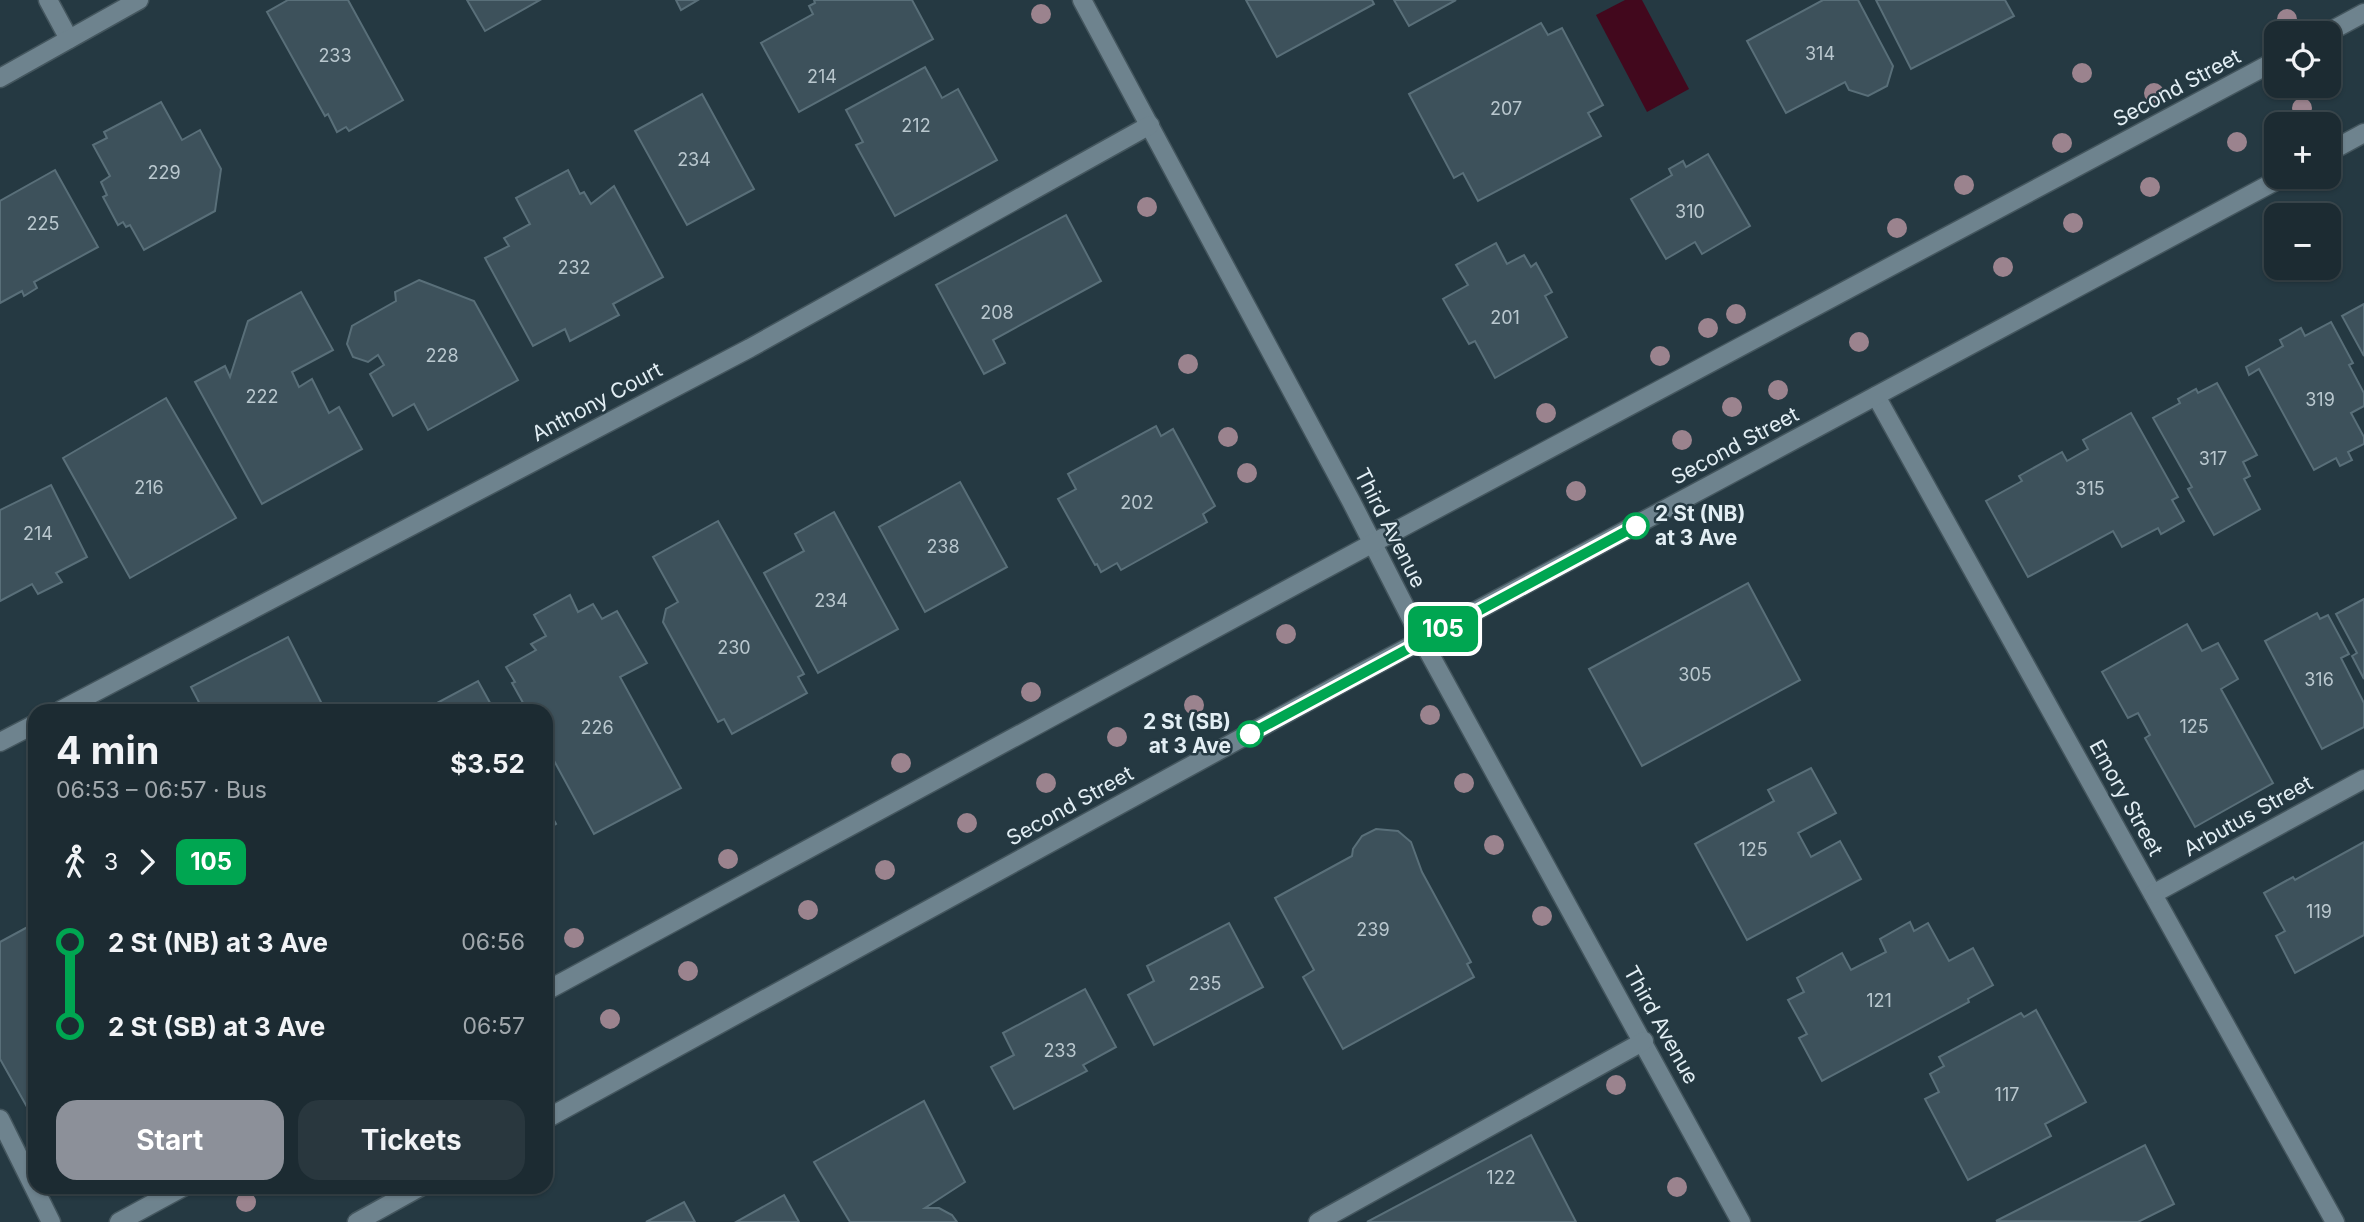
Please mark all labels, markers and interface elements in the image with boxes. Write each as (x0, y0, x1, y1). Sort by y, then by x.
map controls (2264, 21, 2341, 280)
button: locate (2264, 21, 2341, 98)
house number: 314 (1805, 43, 1835, 64)
street label: Second Street (2109, 43, 2245, 132)
house number: 233 (318, 45, 352, 66)
house number: 214 (807, 66, 837, 87)
house number: 207 (1490, 98, 1522, 119)
button: + (2264, 112, 2341, 189)
house number: 212 (901, 115, 931, 136)
house number: 234 (677, 149, 711, 170)
house number: 229 (147, 162, 181, 183)
house number: 310 (1675, 201, 1705, 222)
button: − (2264, 203, 2341, 280)
house number: 225 (27, 213, 59, 234)
house number: 232 (557, 257, 591, 278)
house number: 208 (980, 302, 1014, 323)
house number: 201 (1490, 307, 1520, 328)
house number: 228 (425, 345, 459, 366)
street label: Anthony Court (527, 357, 666, 446)
house number: 222 (246, 386, 278, 407)
house number: 319 (2305, 389, 2335, 410)
street label: Second Street (1667, 401, 1803, 490)
house number: 317 (2199, 448, 2227, 469)
street label: Third Avenue (1350, 464, 1431, 592)
house number: 216 (134, 477, 164, 498)
house number: 315 (2075, 478, 2105, 499)
house number: 202 (1120, 492, 1154, 513)
place label: 2 St (NB) at 3 Ave (1655, 501, 1745, 550)
marker: 2 St (NB) at 3 Ave (1623, 513, 1649, 539)
house number: 214 (23, 523, 53, 544)
house number: 238 (926, 536, 960, 557)
house number: 234 (814, 590, 848, 611)
line badge: 105 (1403, 606, 1483, 652)
text: 105 (1422, 614, 1464, 643)
house number: 230 (717, 637, 751, 658)
house number: 305 (1678, 664, 1712, 685)
house number: 316 (2304, 669, 2334, 690)
place label: 2 St (SB) at 3 Ave (1143, 709, 1231, 758)
house number: 125 (2179, 716, 2209, 737)
house number: 226 (580, 717, 614, 738)
marker: 2 St (SB) at 3 Ave (1237, 721, 1263, 747)
text: 4 min (56, 727, 159, 773)
street label: Emory Street (2084, 735, 2169, 860)
text: $3.52 (450, 748, 525, 779)
street label: Second Street (1002, 760, 1137, 851)
street label: Arbutus Street (2179, 770, 2317, 861)
text: 06:53 – 06:57 · Bus (56, 776, 267, 804)
house number: 125 (1738, 839, 1768, 860)
icon: walk (56, 843, 94, 881)
icon: forward (128, 843, 166, 881)
text: 105 (190, 847, 232, 876)
text: 3 (104, 848, 118, 876)
house number: 119 (2306, 901, 2332, 922)
house number: 239 (1356, 919, 1390, 940)
text: 2 St (NB) at 3 Ave (108, 927, 328, 958)
text: 06:56 (461, 928, 525, 956)
street label: Third Avenue (1619, 961, 1704, 1088)
house number: 235 (1188, 973, 1222, 994)
house number: 121 (1866, 990, 1892, 1011)
text: 2 St (SB) at 3 Ave (108, 1011, 325, 1042)
text: 06:57 (463, 1012, 525, 1040)
house number: 233 (1043, 1040, 1077, 1061)
house number: 117 (1995, 1084, 2019, 1105)
button: Start (56, 1100, 284, 1180)
button: Tickets (298, 1100, 525, 1180)
house number: 122 (1486, 1167, 1516, 1188)

